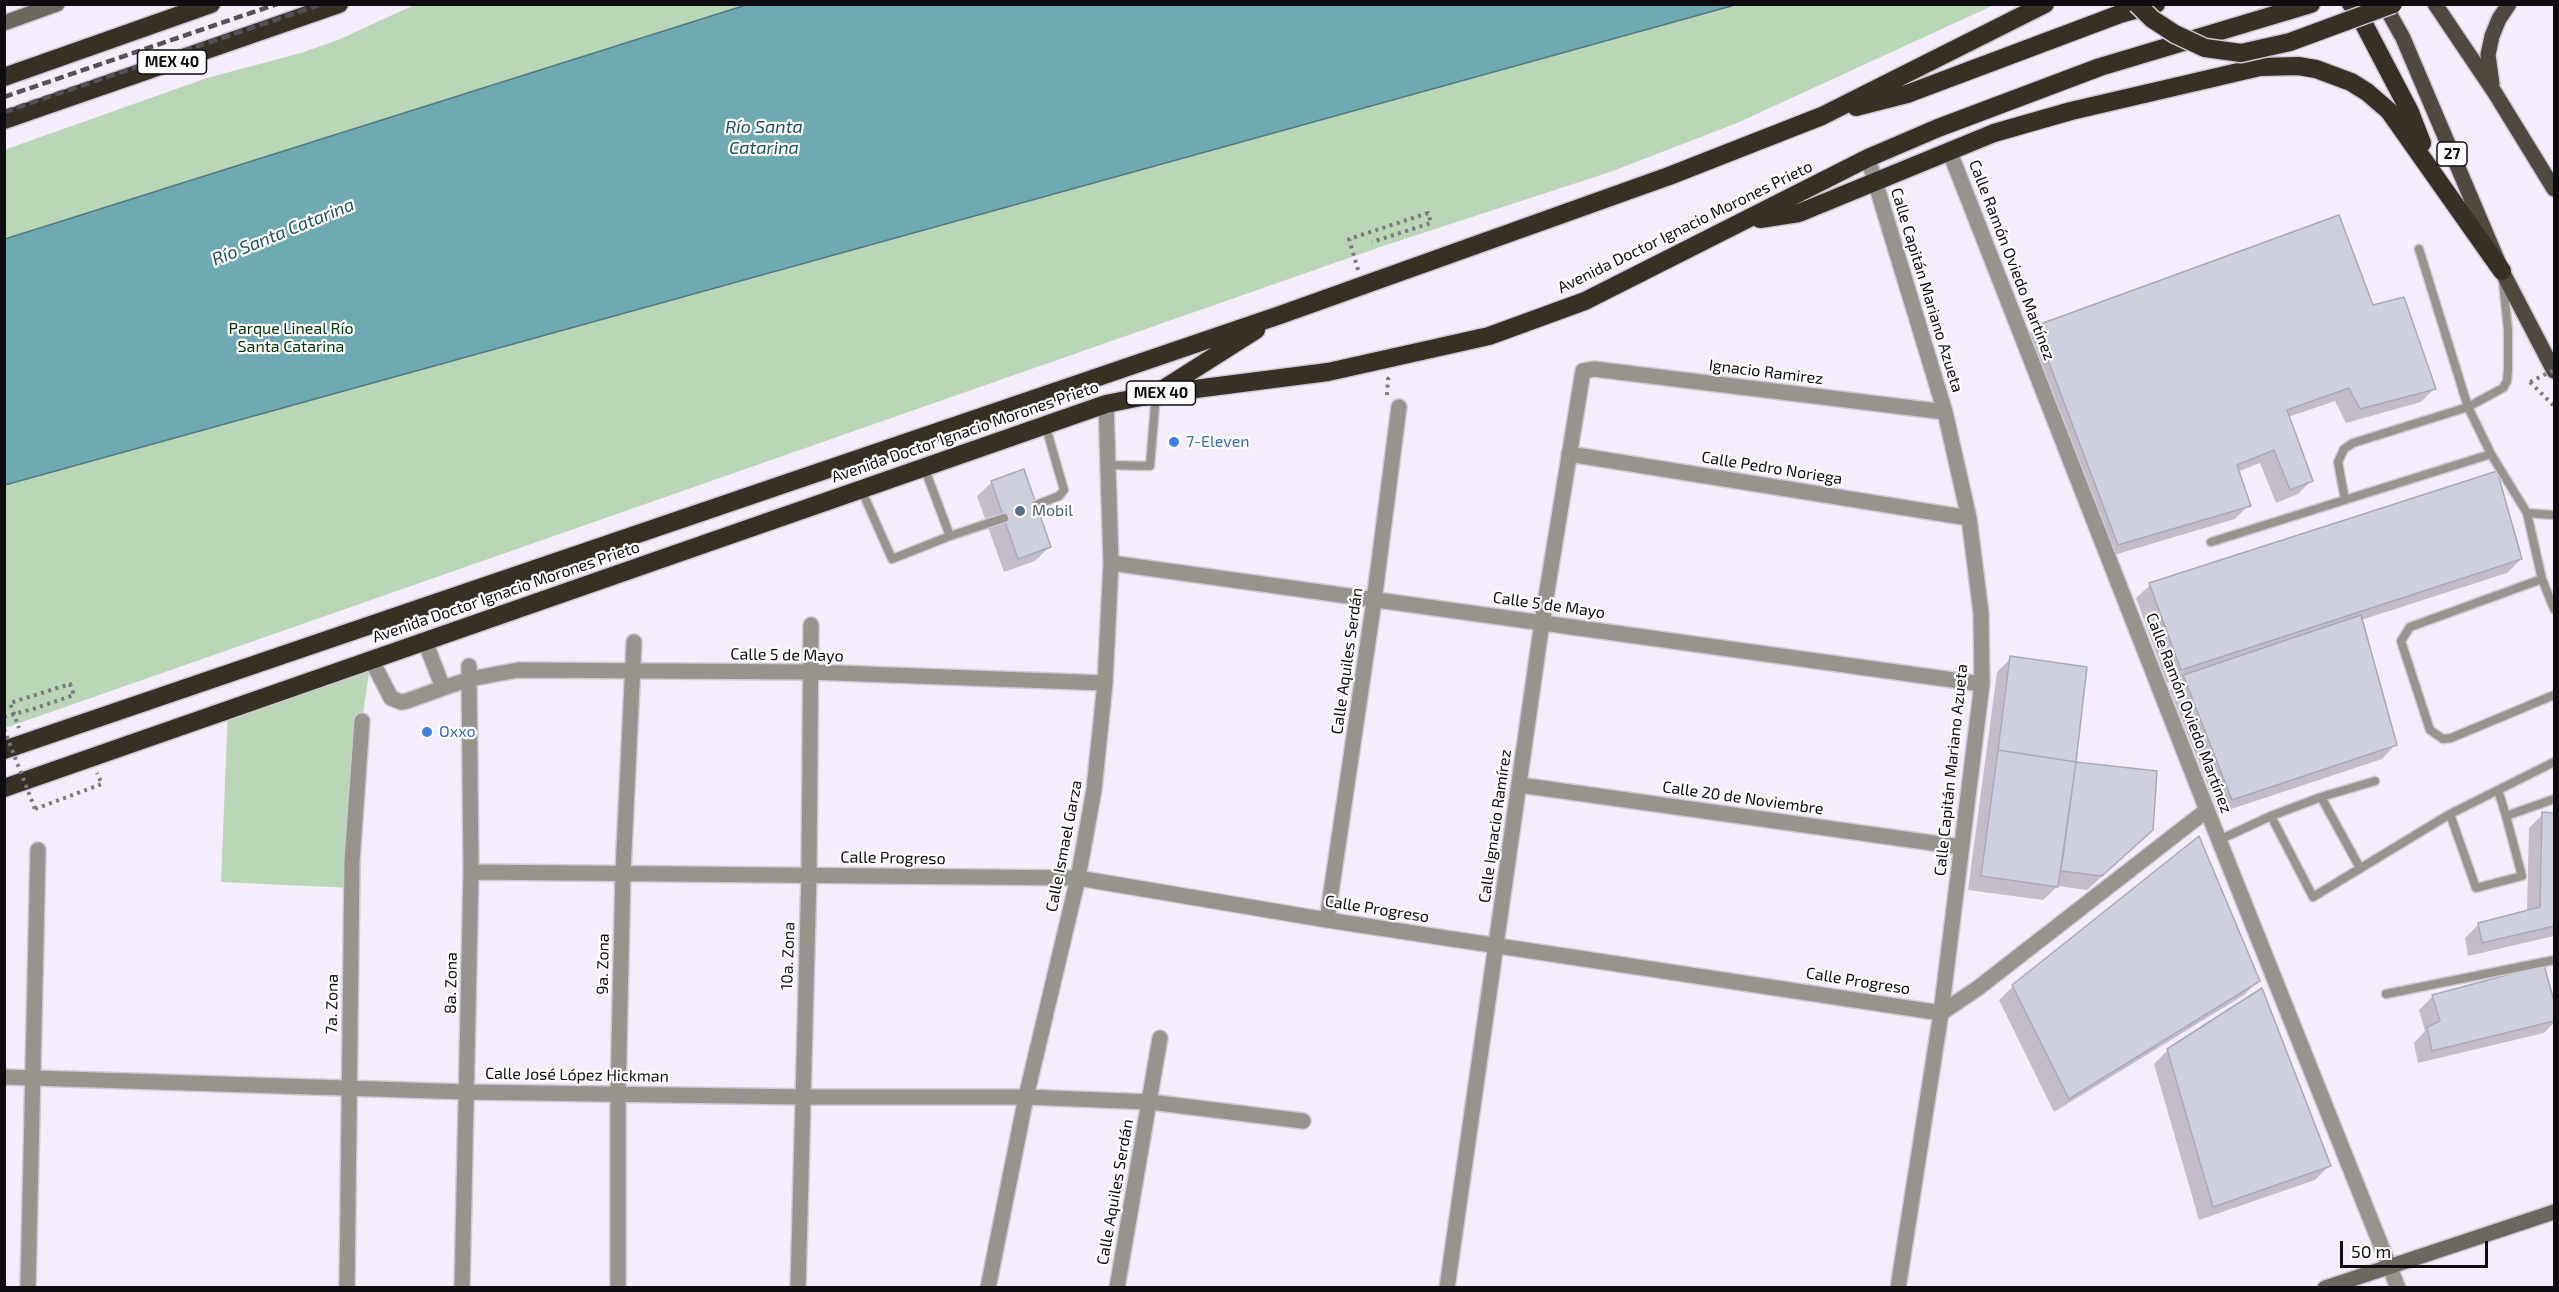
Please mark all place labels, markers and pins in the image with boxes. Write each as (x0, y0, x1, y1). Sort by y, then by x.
place label: 7-Eleven (1186, 432, 1250, 452)
marker: 7-Eleven (1167, 435, 1181, 449)
place label: Mobil (1032, 501, 1073, 521)
marker: Mobil (1013, 504, 1027, 518)
place label: Oxxo (439, 722, 475, 742)
marker: Oxxo (420, 725, 434, 739)

